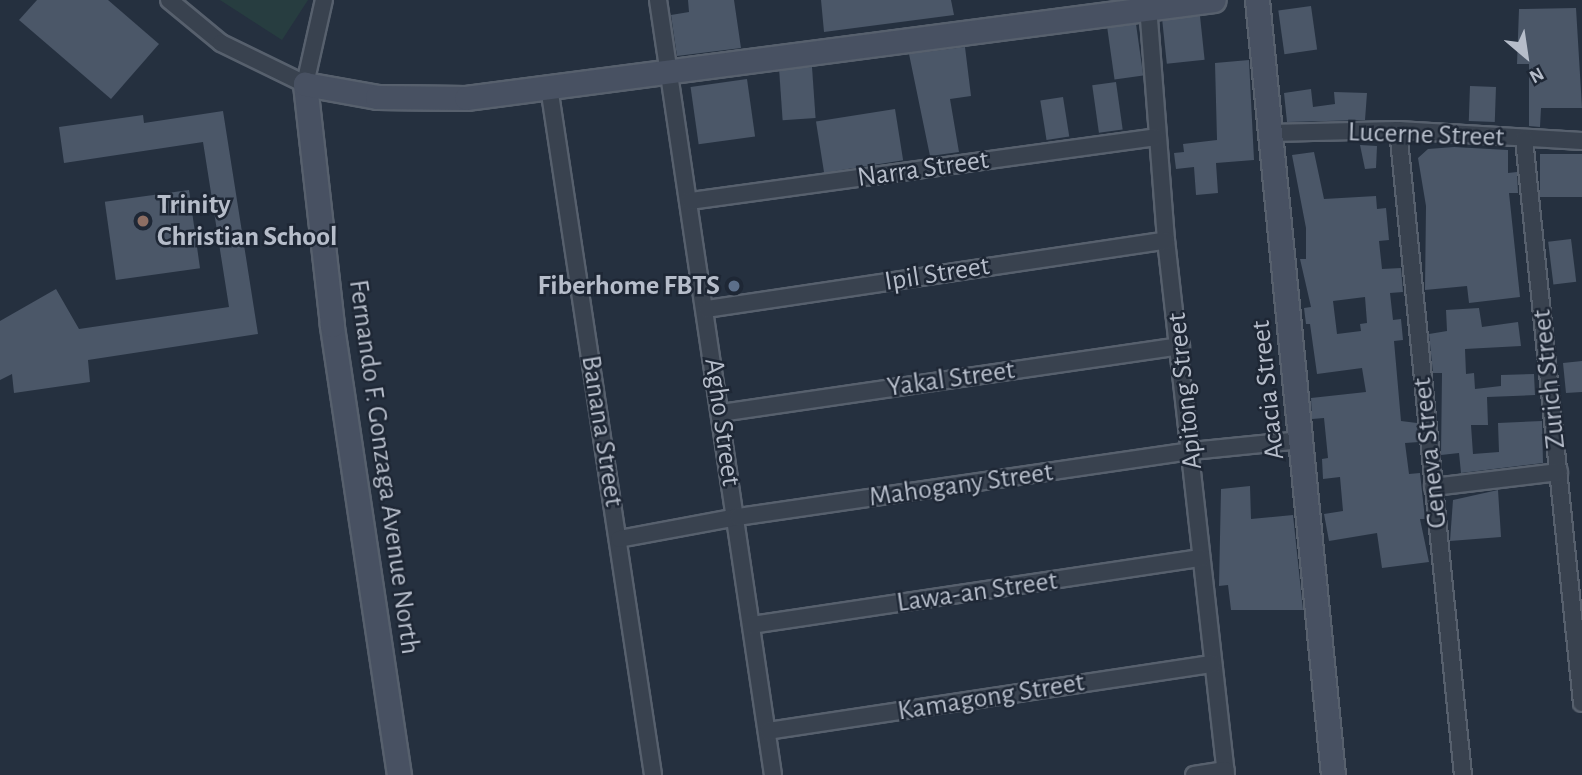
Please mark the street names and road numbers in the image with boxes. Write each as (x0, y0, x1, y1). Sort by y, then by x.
street label: Lucerne Street (1347, 115, 1505, 155)
street label: Narra Street (855, 143, 991, 195)
street label: Ipil Street (882, 249, 992, 299)
street label: Fernando F. Gonzaga Avenue North (341, 277, 427, 657)
street label: Zurich Street (1525, 308, 1573, 450)
street label: Apitong Street (1160, 311, 1210, 471)
street label: Acacia Street (1244, 319, 1292, 461)
street label: Banana Street (573, 353, 631, 509)
street label: Yakal Street (885, 353, 1017, 405)
street label: Agho Street (696, 356, 748, 488)
street label: Geneva Street (1405, 376, 1455, 530)
street label: Mahogany Street (867, 455, 1055, 515)
street label: Lawa-an Street (895, 564, 1059, 620)
street label: Kamagong Street (895, 666, 1087, 728)

